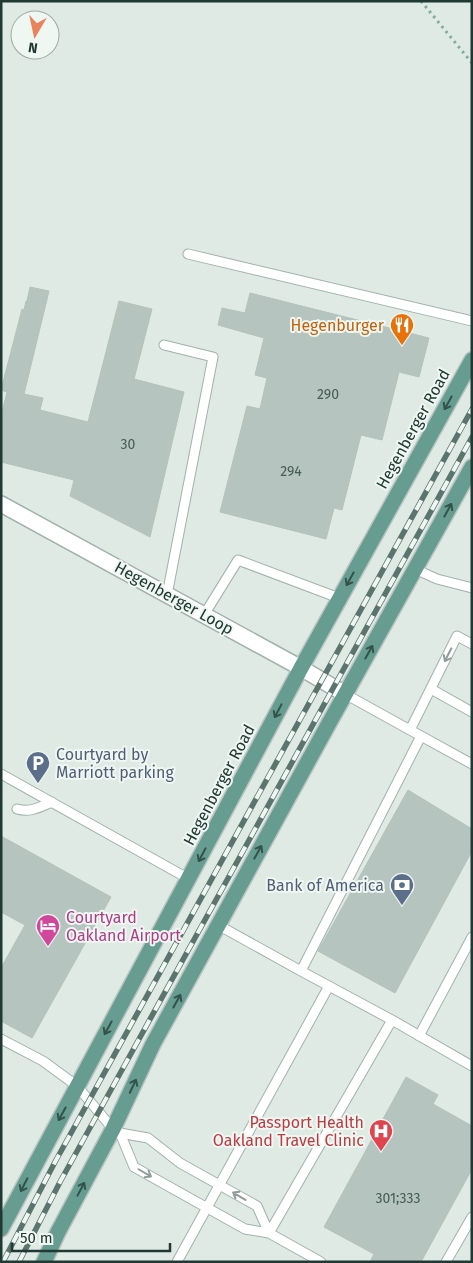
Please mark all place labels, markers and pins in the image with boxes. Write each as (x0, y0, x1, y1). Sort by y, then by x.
restaurant icon: Hegenburger (389, 312, 415, 346)
place label: Hegenburger (291, 316, 385, 335)
place label: Courtyard by Marriott parking (56, 745, 174, 782)
parking icon: Courtyard by Marriott parking (25, 750, 51, 784)
bank icon: Bank of America (389, 872, 415, 906)
place label: Bank of America (266, 876, 384, 895)
place label: Courtyard Oakland Airport (66, 908, 181, 945)
hotel icon: Courtyard Oakland Airport (35, 913, 61, 947)
place label: Passport Health Oakland Travel Clinic (213, 1113, 364, 1150)
hospital icon: Passport Health Oakland Travel Clinic (368, 1118, 394, 1152)

